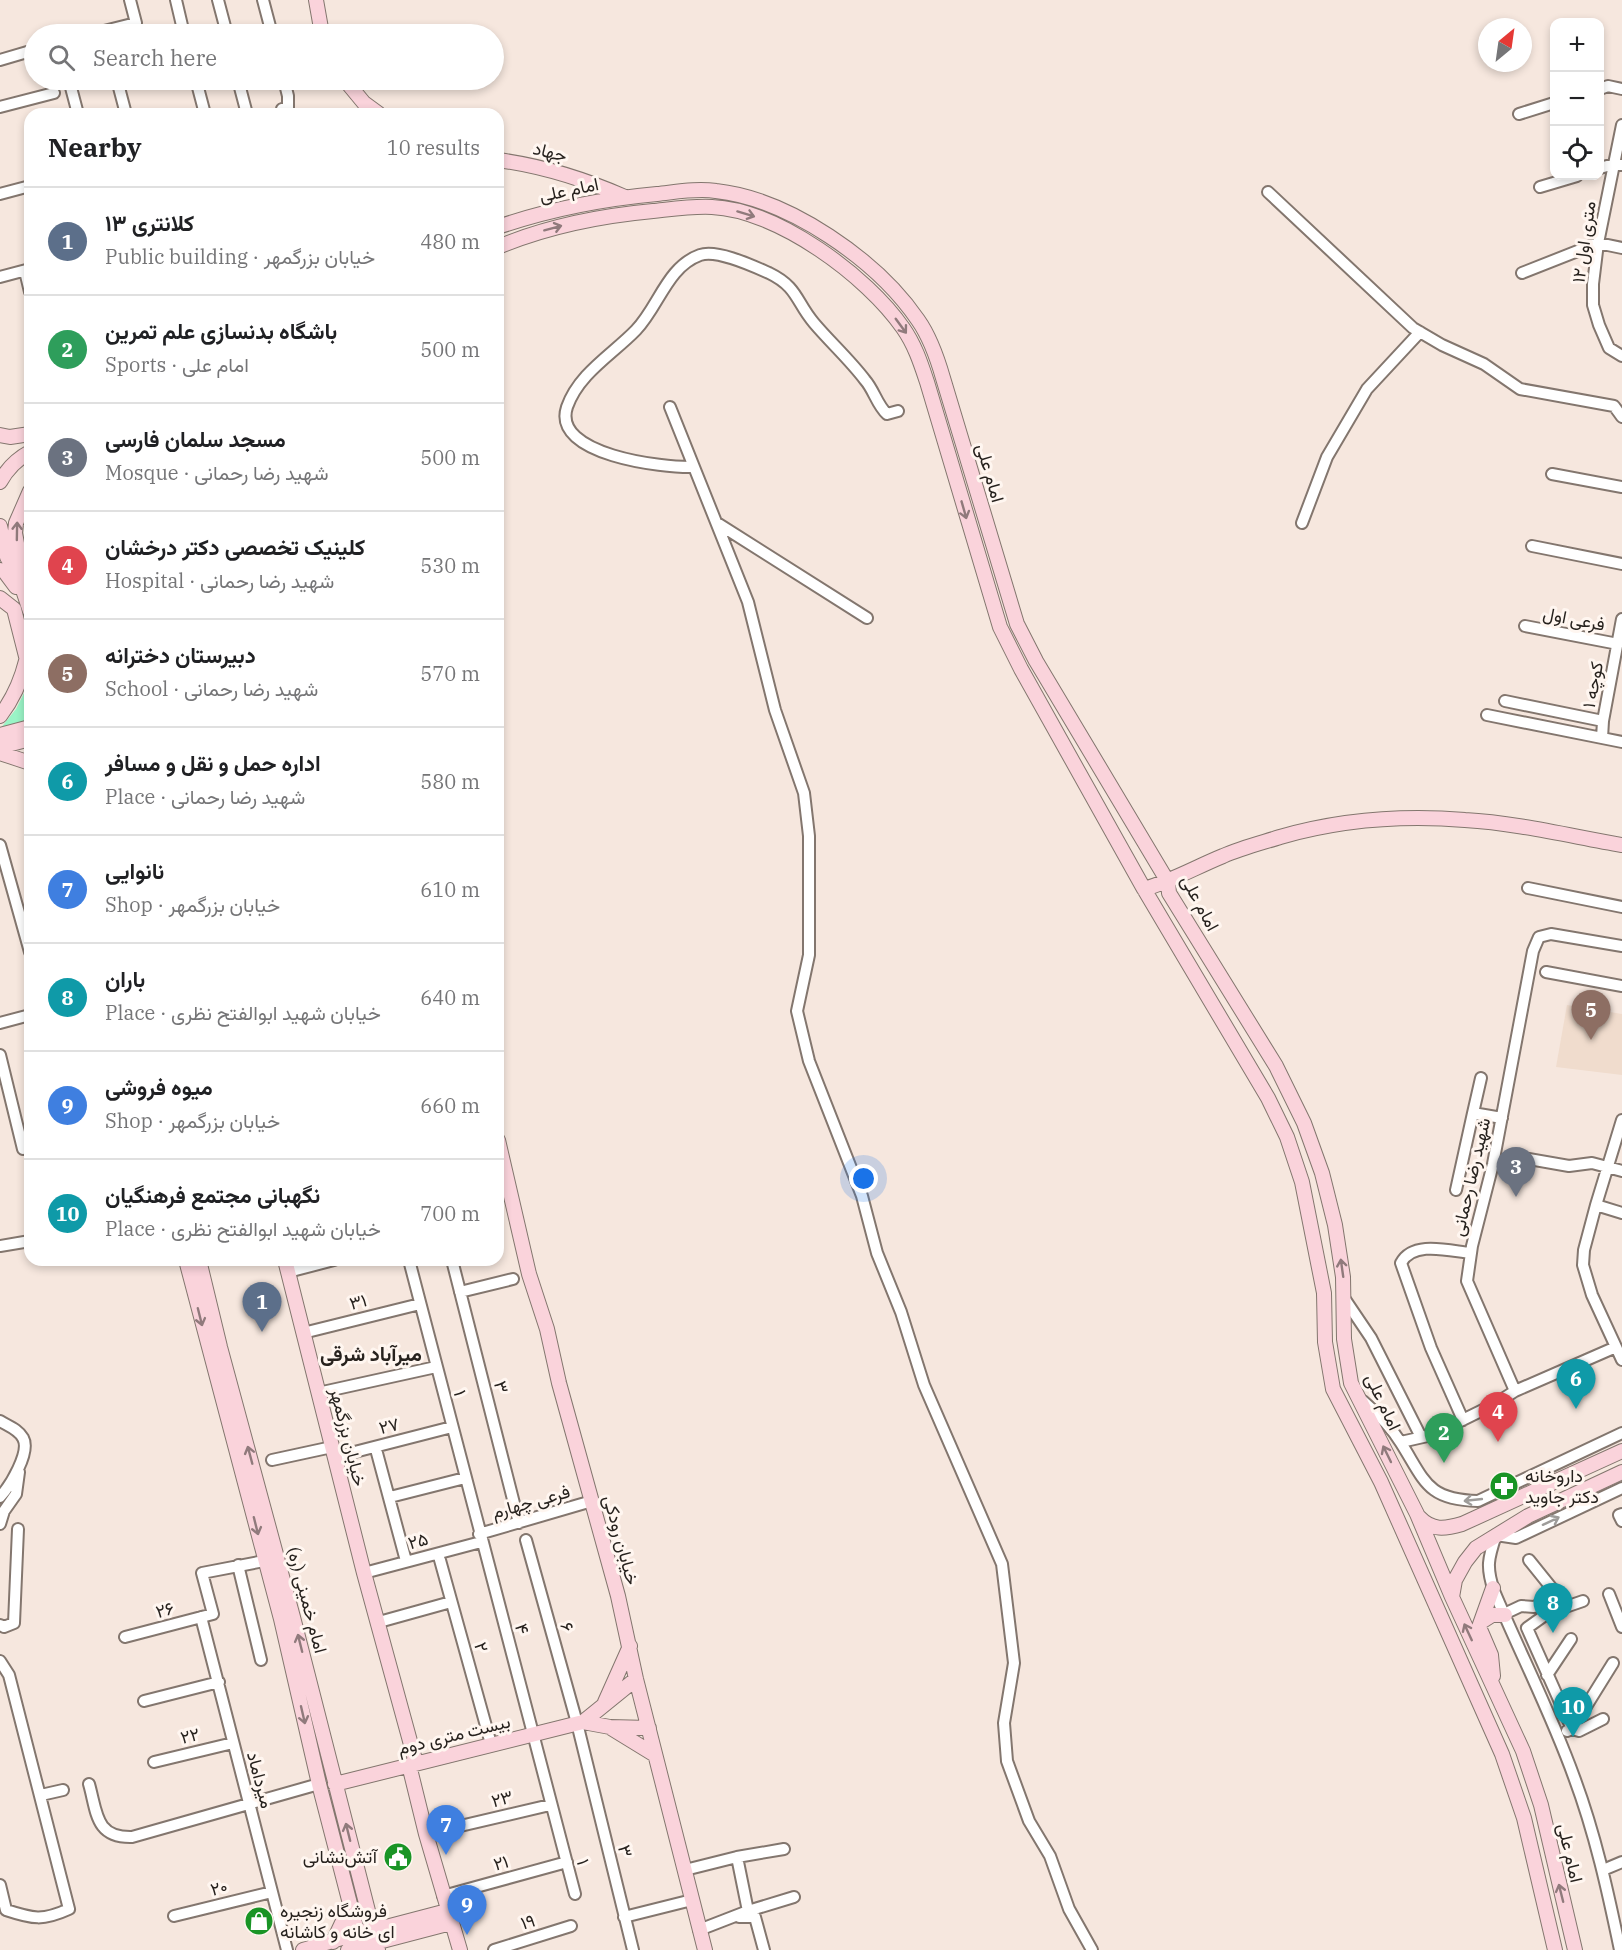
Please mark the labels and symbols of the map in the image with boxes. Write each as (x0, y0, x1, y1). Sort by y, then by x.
north arrow (1478, 18, 1532, 72)
street label: جهاد (531, 136, 570, 167)
street label: امام علی (537, 172, 601, 208)
street label: ۱۲ متری اول (1566, 200, 1601, 284)
one-way arrow (736, 209, 755, 220)
one-way arrow (543, 221, 562, 233)
one-way arrow (895, 318, 907, 334)
street label: امام علی (970, 441, 1010, 505)
one-way arrow (959, 500, 970, 519)
one-way arrow (11, 522, 22, 542)
street label: فرعی اول (1541, 601, 1607, 636)
street label: کوچه ۱ (1577, 660, 1609, 710)
street label: امام علی (1175, 871, 1225, 935)
pin: 5 (1572, 990, 1610, 1040)
street label: شهید رضا رحمانی (1446, 1115, 1495, 1238)
pin: 3 (1496, 1148, 1536, 1197)
your location (849, 1164, 878, 1193)
one-way arrow (1336, 1259, 1347, 1279)
pin: 1 (242, 1282, 282, 1332)
street label: ۳۱ (347, 1288, 369, 1315)
one-way arrow (195, 1307, 207, 1326)
district label: میرآباد شرقی (320, 1340, 422, 1367)
pin: 6 (1556, 1360, 1596, 1409)
street label: امام علی (1359, 1370, 1407, 1434)
street label: ۳ (489, 1378, 514, 1395)
street label: خیابان بزرگمهر (325, 1384, 372, 1488)
street label: ۱ (449, 1388, 472, 1398)
pin: 4 (1478, 1392, 1518, 1442)
street label: ۲۷ (376, 1412, 401, 1439)
pin: 2 (1424, 1414, 1464, 1463)
one-way arrow (244, 1446, 255, 1465)
one-way arrow (1381, 1446, 1393, 1464)
place label: داروخانه دکتر جاوید (1525, 1464, 1599, 1508)
pharmacy icon: داروخانه دکتر جاوید (1488, 1470, 1520, 1502)
street label: فرعی چهارم (489, 1479, 573, 1525)
street label: خیابان رودکی (599, 1493, 644, 1587)
one-way arrow (1464, 1495, 1484, 1506)
one-way arrow (1541, 1515, 1559, 1527)
one-way arrow (250, 1516, 262, 1535)
street label: ۲۵ (405, 1527, 431, 1554)
street label: امام خمینی (ره) (281, 1544, 333, 1656)
pin: 8 (1534, 1584, 1572, 1633)
street label: ۲۶ (153, 1596, 177, 1623)
street label: ۶ (555, 1619, 580, 1634)
street label: ۴ (510, 1621, 535, 1637)
one-way arrow (1462, 1623, 1473, 1641)
one-way arrow (293, 1634, 305, 1653)
street label: ۲ (469, 1639, 494, 1655)
pin: 10 (1554, 1688, 1592, 1737)
one-way arrow (298, 1705, 310, 1724)
street label: بیست متری دوم (395, 1709, 513, 1761)
street label: ۲۲ (178, 1722, 202, 1749)
street label: میرداماد (242, 1749, 279, 1811)
street label: ۲۳ (489, 1785, 515, 1812)
pin: 7 (426, 1806, 466, 1855)
street label: امام علی (1552, 1821, 1588, 1885)
one-way arrow (341, 1823, 353, 1842)
public building icon: آتش‌نشانی (382, 1841, 414, 1873)
street label: ۳ (613, 1842, 638, 1859)
place label: آتش‌نشانی (303, 1845, 379, 1868)
street label: ۲۱ (491, 1850, 511, 1876)
street label: ۱ (572, 1856, 595, 1867)
street label: ۲۰ (208, 1874, 230, 1901)
one-way arrow (1555, 1884, 1567, 1903)
pin: 9 (448, 1886, 486, 1935)
place label: فروشگاه زنجیره ای خانه و کاشانه (280, 1899, 395, 1943)
shop icon: فروشگاه زنجیره ای خانه و کاشانه (243, 1905, 275, 1937)
street label: ۱۹ (518, 1908, 538, 1935)

